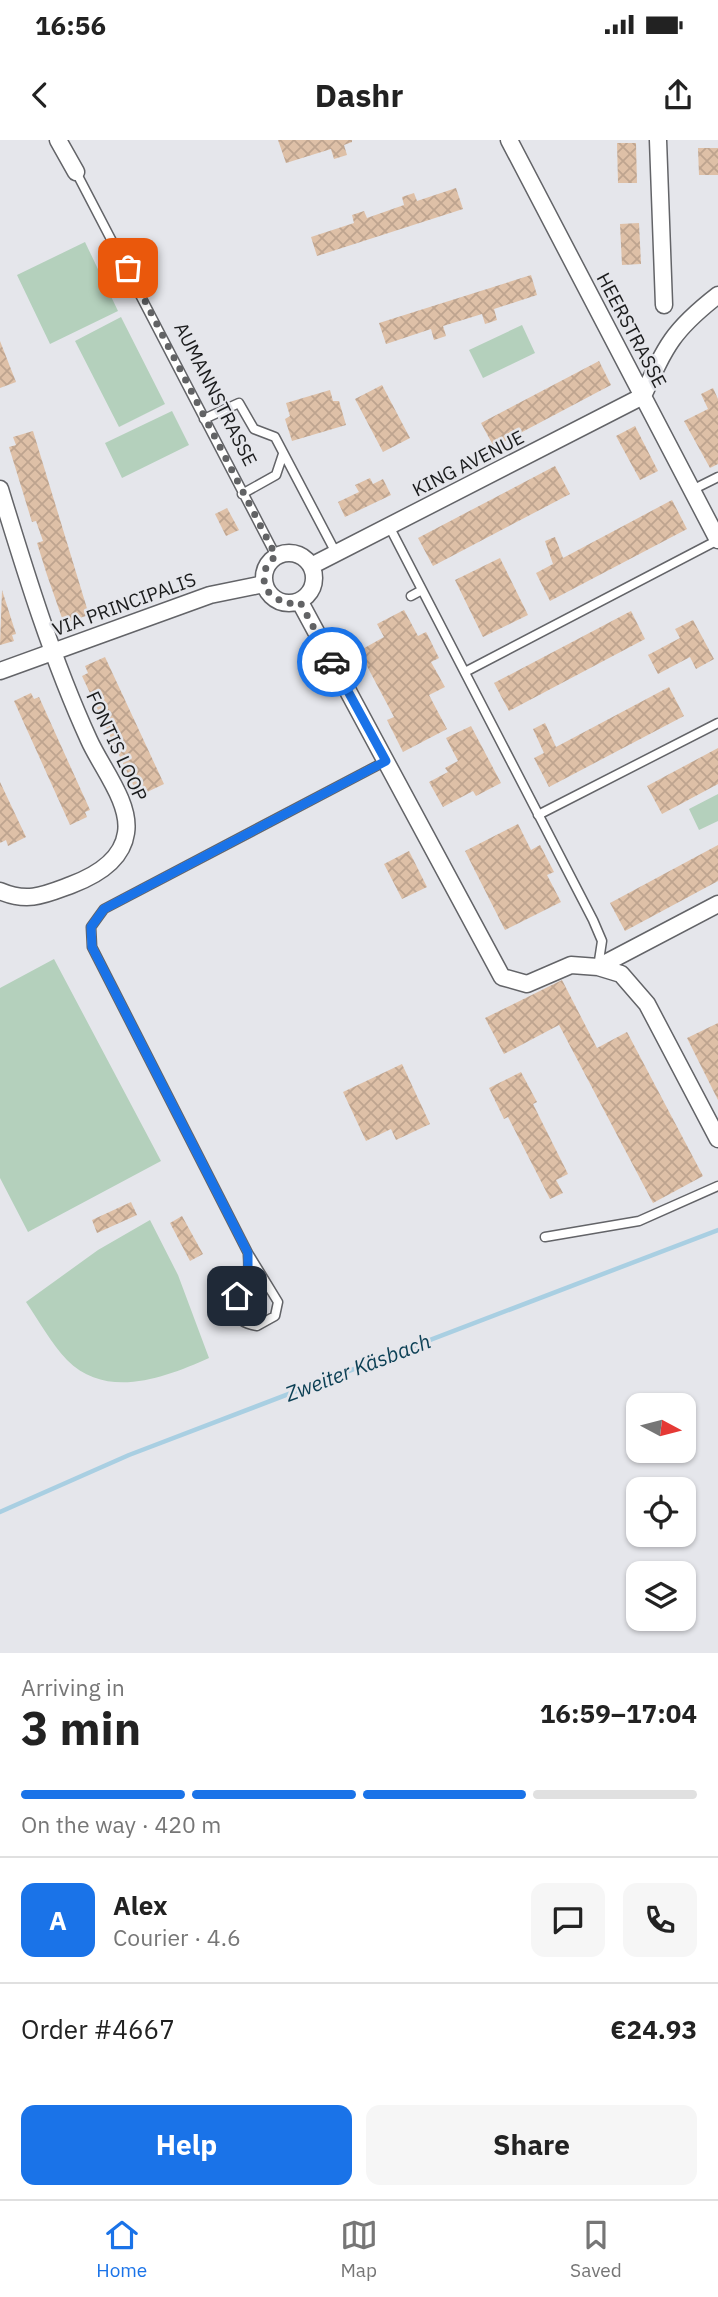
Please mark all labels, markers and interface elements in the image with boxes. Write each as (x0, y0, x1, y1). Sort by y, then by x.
text: 16:56 (35, 8, 106, 42)
text: Dashr (315, 74, 403, 116)
icon: back (21, 76, 59, 114)
icon: share (659, 76, 697, 114)
pin (98, 238, 158, 298)
icon: bag (109, 249, 147, 287)
street label: HEERSTRASSE (592, 268, 672, 392)
street label: AUMANNSTRASSE (169, 318, 263, 470)
street label: KING AVENUE (408, 425, 528, 501)
street label: VIA PRINCIPALIS (49, 567, 199, 641)
courier (297, 627, 367, 697)
icon: car (313, 643, 351, 681)
street label: FONTIS LOOP (81, 687, 153, 805)
pin (207, 1266, 267, 1326)
icon: home (218, 1277, 256, 1315)
water label: Zweiter Käsbach (280, 1326, 434, 1408)
north arrow (626, 1393, 696, 1463)
map controls (626, 1393, 696, 1631)
button: locate (626, 1477, 696, 1547)
button: layers (626, 1561, 696, 1631)
text: Arriving in (21, 1672, 125, 1702)
text: 16:59–17:04 (540, 1696, 697, 1730)
text: 3 min (21, 1698, 141, 1758)
text: On the way · 420 m (21, 1809, 221, 1839)
button: chat (531, 1883, 605, 1957)
button: phone (623, 1883, 697, 1957)
text: Alex (113, 1888, 167, 1922)
text: A (49, 1903, 67, 1937)
text: Courier · 4.6 (113, 1922, 241, 1952)
text: Order #4667 (21, 2012, 175, 2046)
text: €24.93 (610, 2012, 697, 2046)
button: Help (21, 2105, 352, 2185)
button: Share (366, 2105, 697, 2185)
tab: Home (96, 2216, 147, 2282)
tab: Map (340, 2216, 378, 2282)
tab: Saved (570, 2216, 622, 2282)

